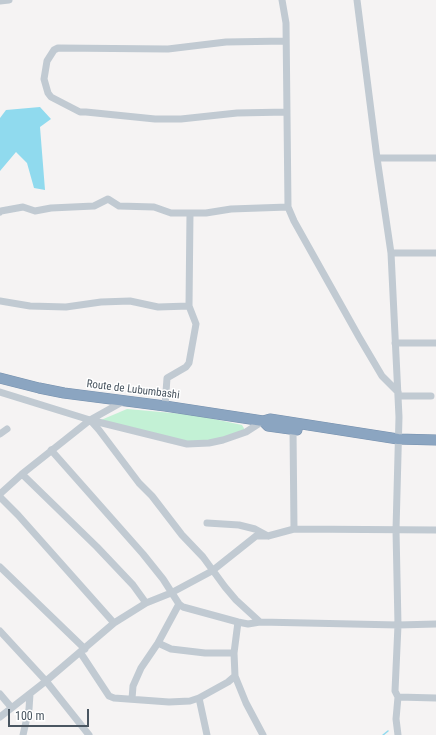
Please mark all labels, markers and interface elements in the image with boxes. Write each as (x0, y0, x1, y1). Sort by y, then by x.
street label: Route de Lubumbashi (86, 378, 180, 402)
scale bar (10, 701, 91, 727)
text: 100 m (15, 709, 45, 723)

